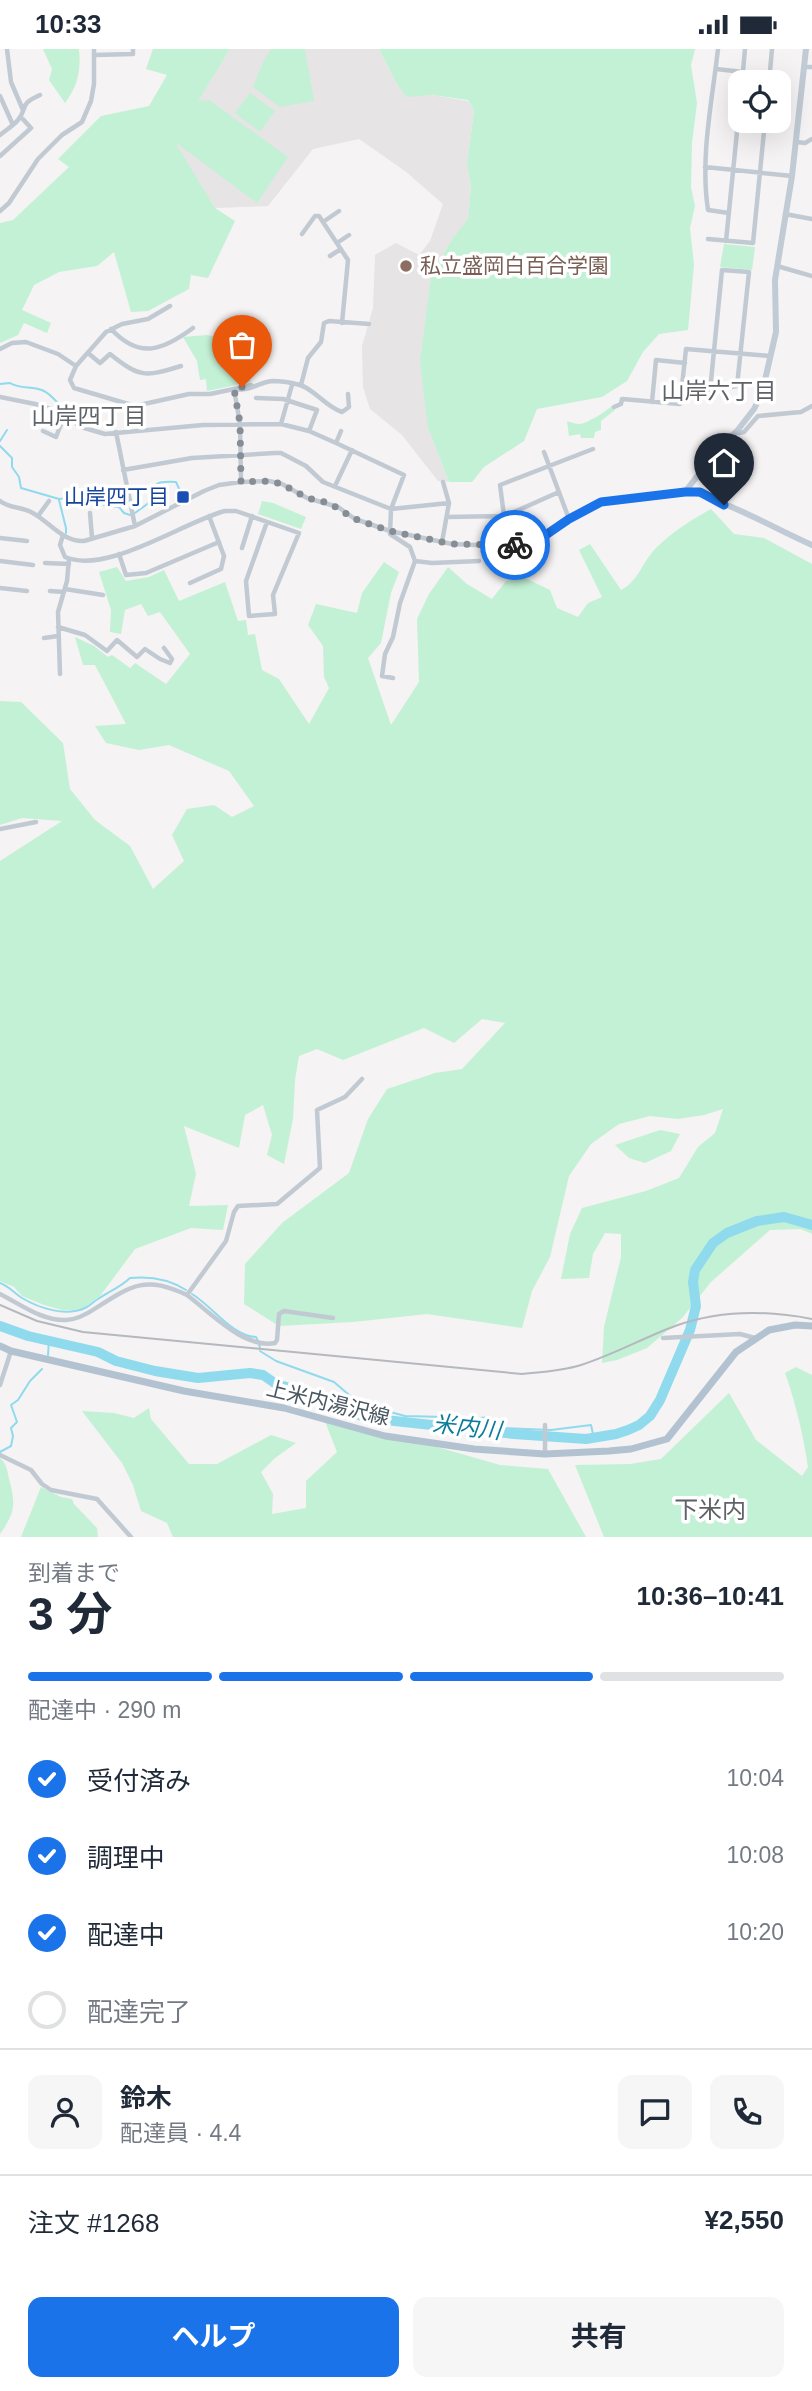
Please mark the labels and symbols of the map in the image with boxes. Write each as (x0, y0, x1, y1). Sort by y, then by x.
place label: 私立盛岡白百合学園 (420, 254, 609, 277)
marker: 私立盛岡白百合学園 (398, 258, 414, 274)
pin (212, 315, 272, 387)
district label: 山岸六丁目 (662, 378, 777, 404)
district label: 山岸四丁目 (32, 403, 147, 429)
pin (694, 433, 754, 505)
place label: 山岸四丁目 (64, 485, 169, 508)
marker: 山岸四丁目 (175, 489, 191, 505)
courier (480, 510, 550, 580)
street label: 上米内湯沢線 (264, 1376, 392, 1429)
water label: 米内川 (431, 1410, 506, 1444)
district label: 下米内 (674, 1496, 746, 1523)

